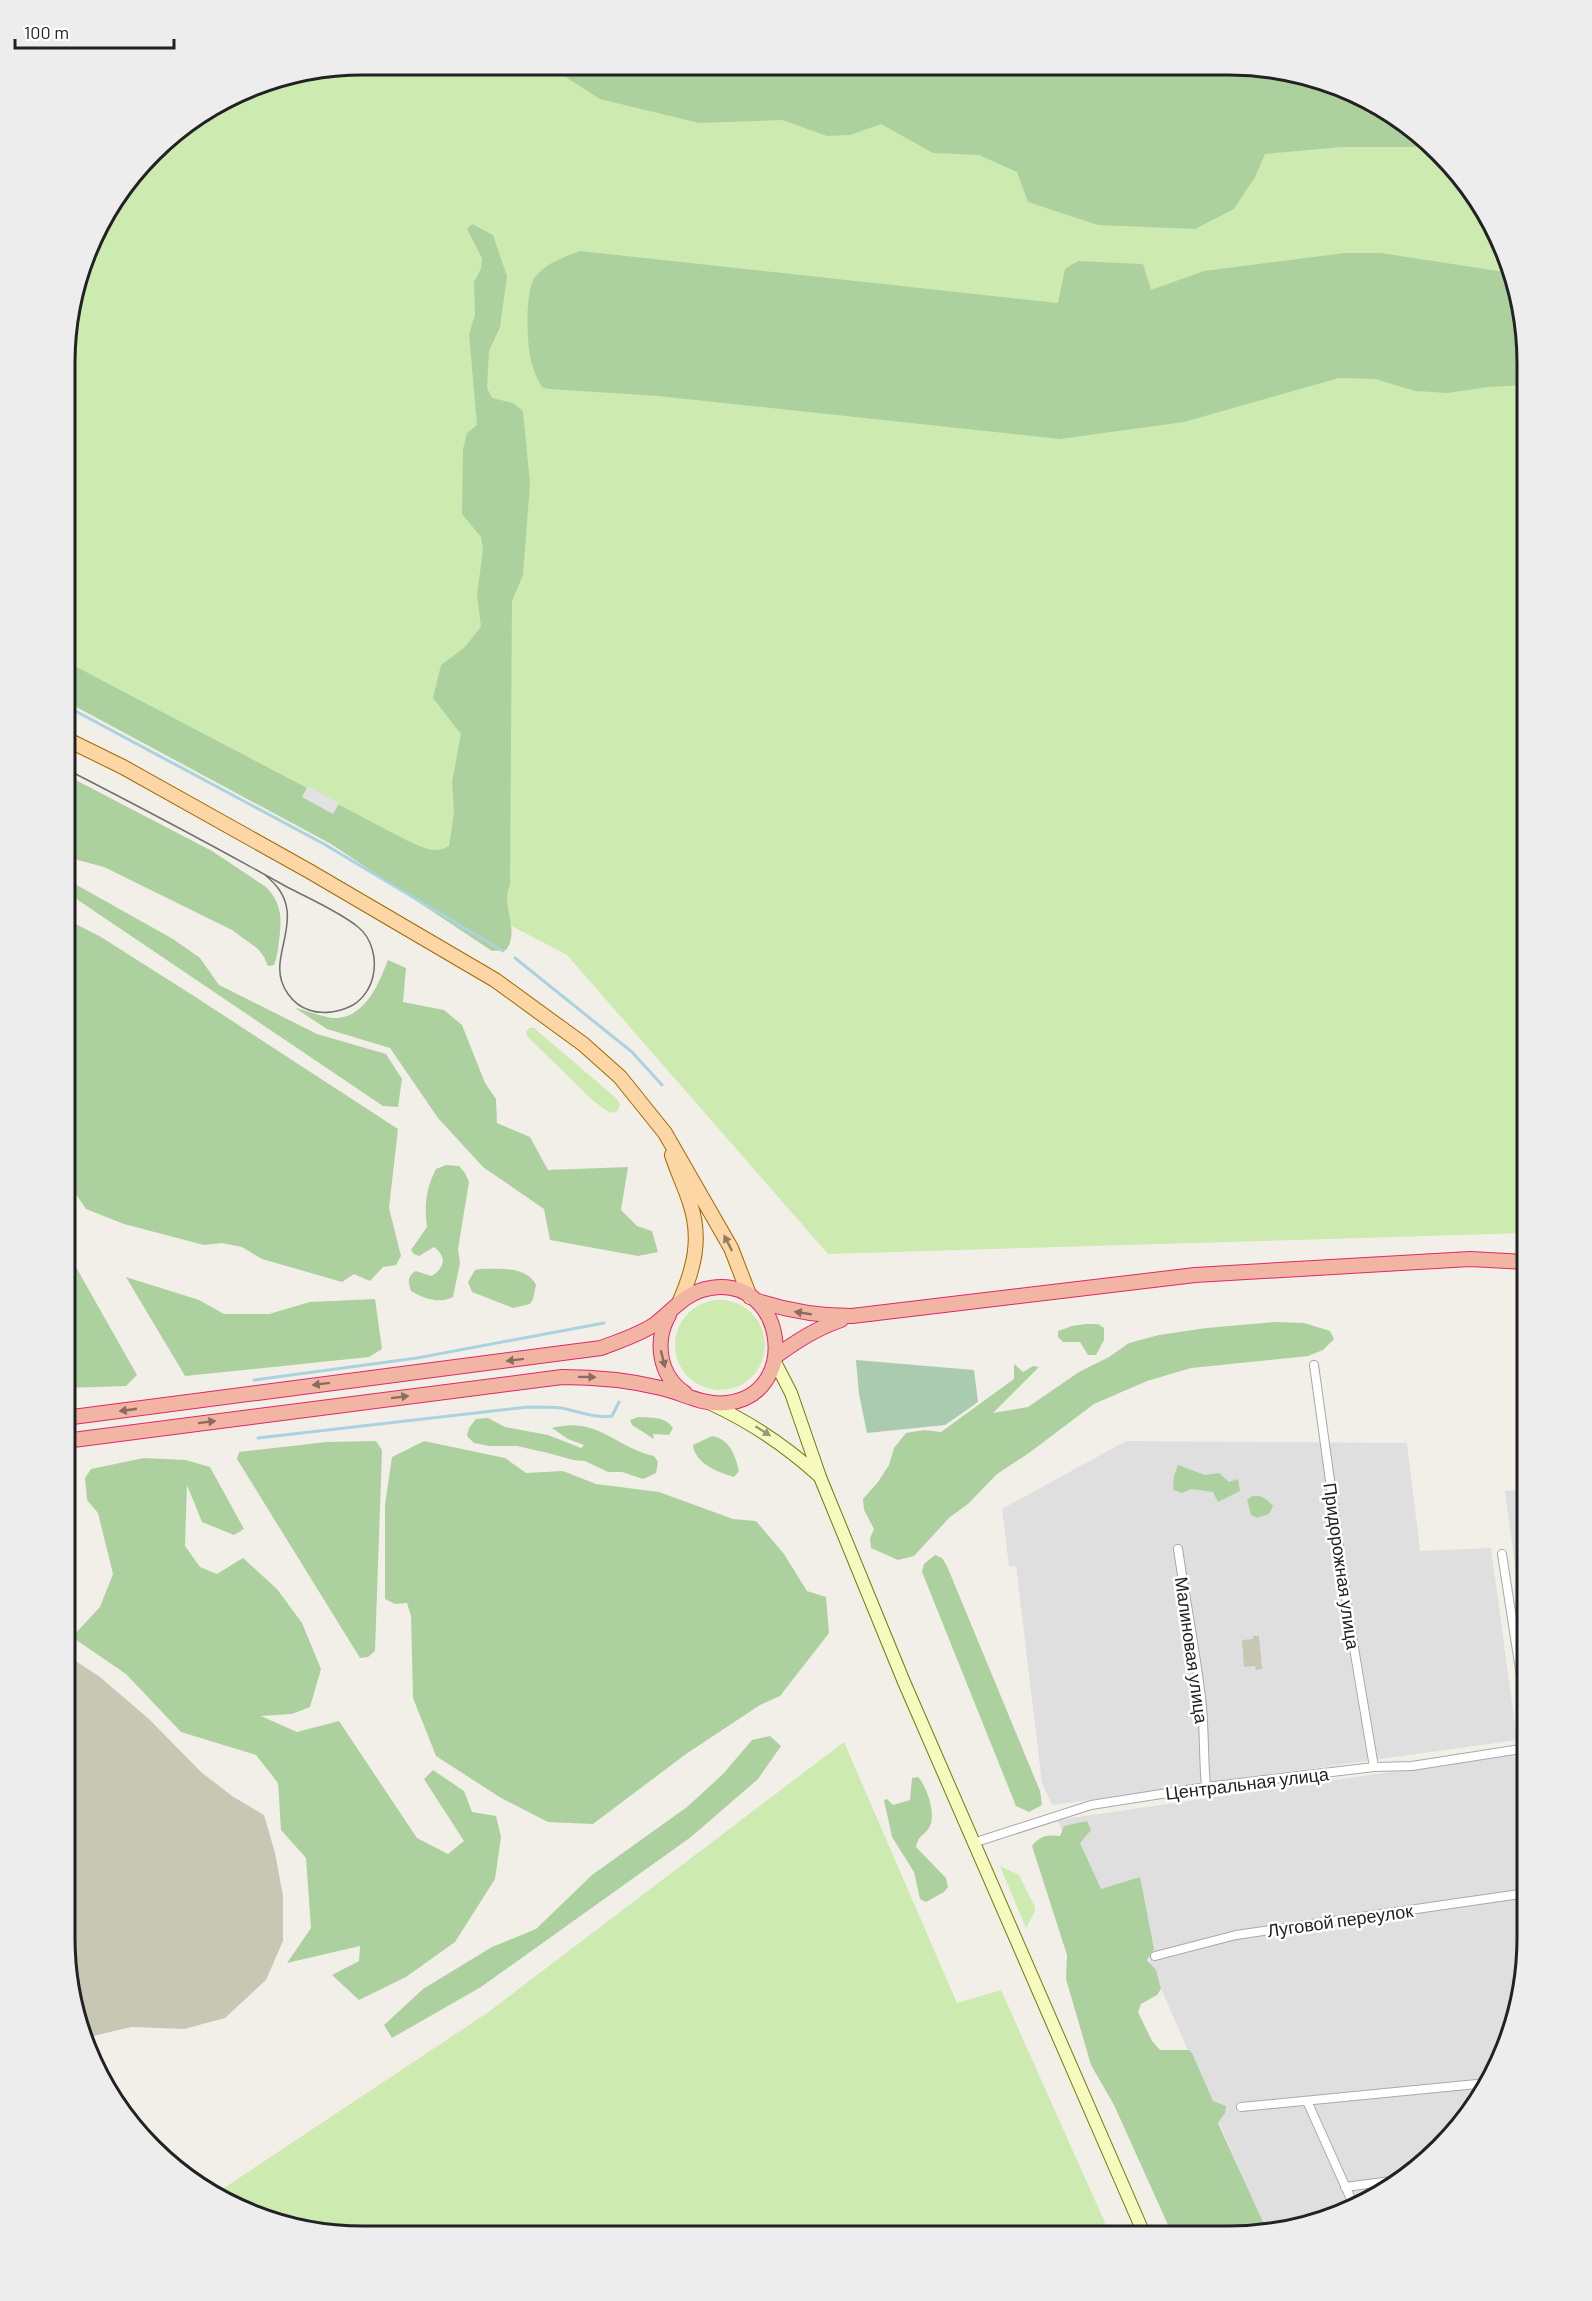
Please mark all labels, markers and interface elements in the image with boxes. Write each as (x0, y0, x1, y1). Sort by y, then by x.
scale bar (15, 12, 174, 50)
text: 100 m (24, 21, 69, 43)
one-way arrow (723, 1234, 733, 1251)
one-way arrow (793, 1308, 812, 1317)
one-way arrow (658, 1350, 668, 1368)
one-way arrow (505, 1355, 524, 1365)
one-way arrow (577, 1373, 596, 1382)
one-way arrow (312, 1380, 331, 1389)
one-way arrow (391, 1392, 410, 1401)
one-way arrow (118, 1405, 137, 1414)
one-way arrow (197, 1417, 216, 1427)
one-way arrow (755, 1426, 771, 1437)
street label: Придорожная улица (1319, 1481, 1365, 1652)
street label: Малиновая улица (1171, 1575, 1213, 1726)
street label: Центральная улица (1164, 1762, 1331, 1804)
street label: Луговой переулок (1266, 1899, 1414, 1941)

